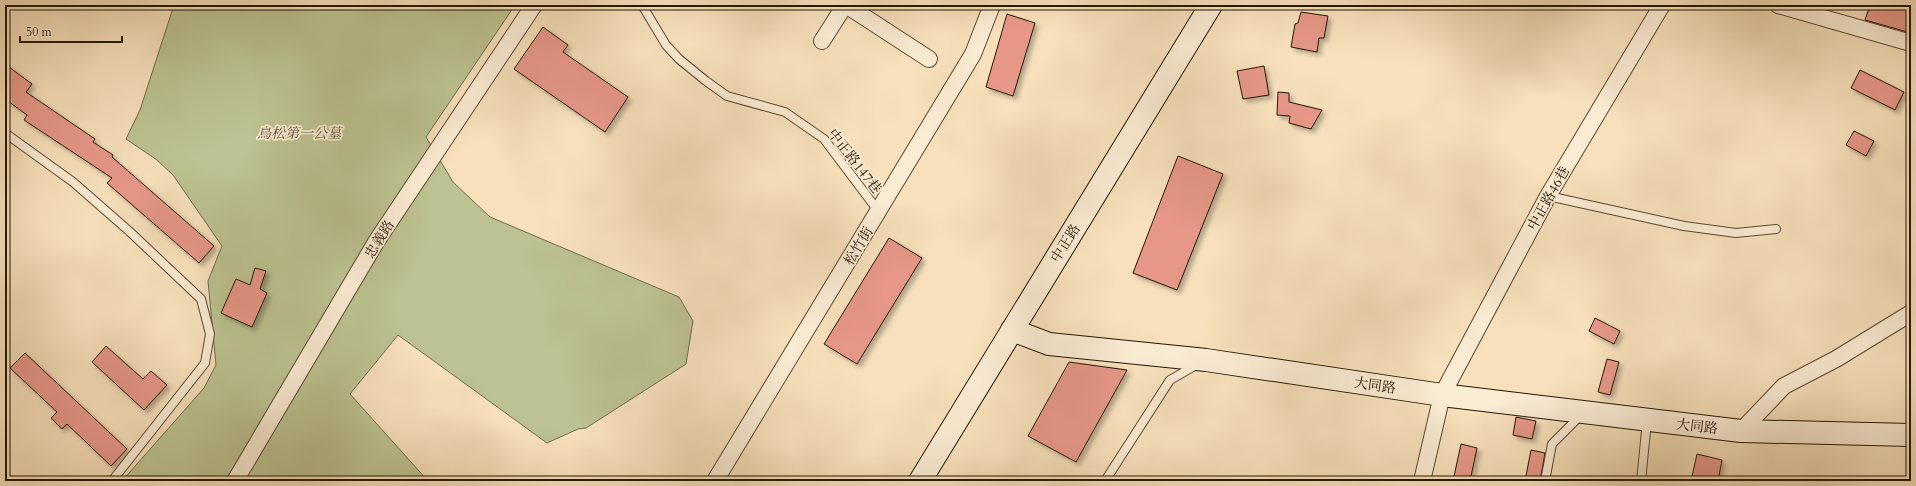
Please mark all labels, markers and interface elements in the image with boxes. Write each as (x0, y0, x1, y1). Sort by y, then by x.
scale bar (20, 18, 122, 44)
text: 50 m (26, 24, 53, 40)
park label: 鳥松第一公墓 (257, 124, 343, 143)
street label: 中正路147巷 (823, 125, 886, 198)
street label: 中正路46巷 (1523, 163, 1574, 234)
street label: 忠義路 (360, 216, 399, 262)
street label: 中正路 (1046, 220, 1085, 266)
street label: 松竹街 (839, 223, 877, 269)
street label: 大同路 (1353, 373, 1397, 398)
street label: 大同路 (1675, 415, 1719, 438)

